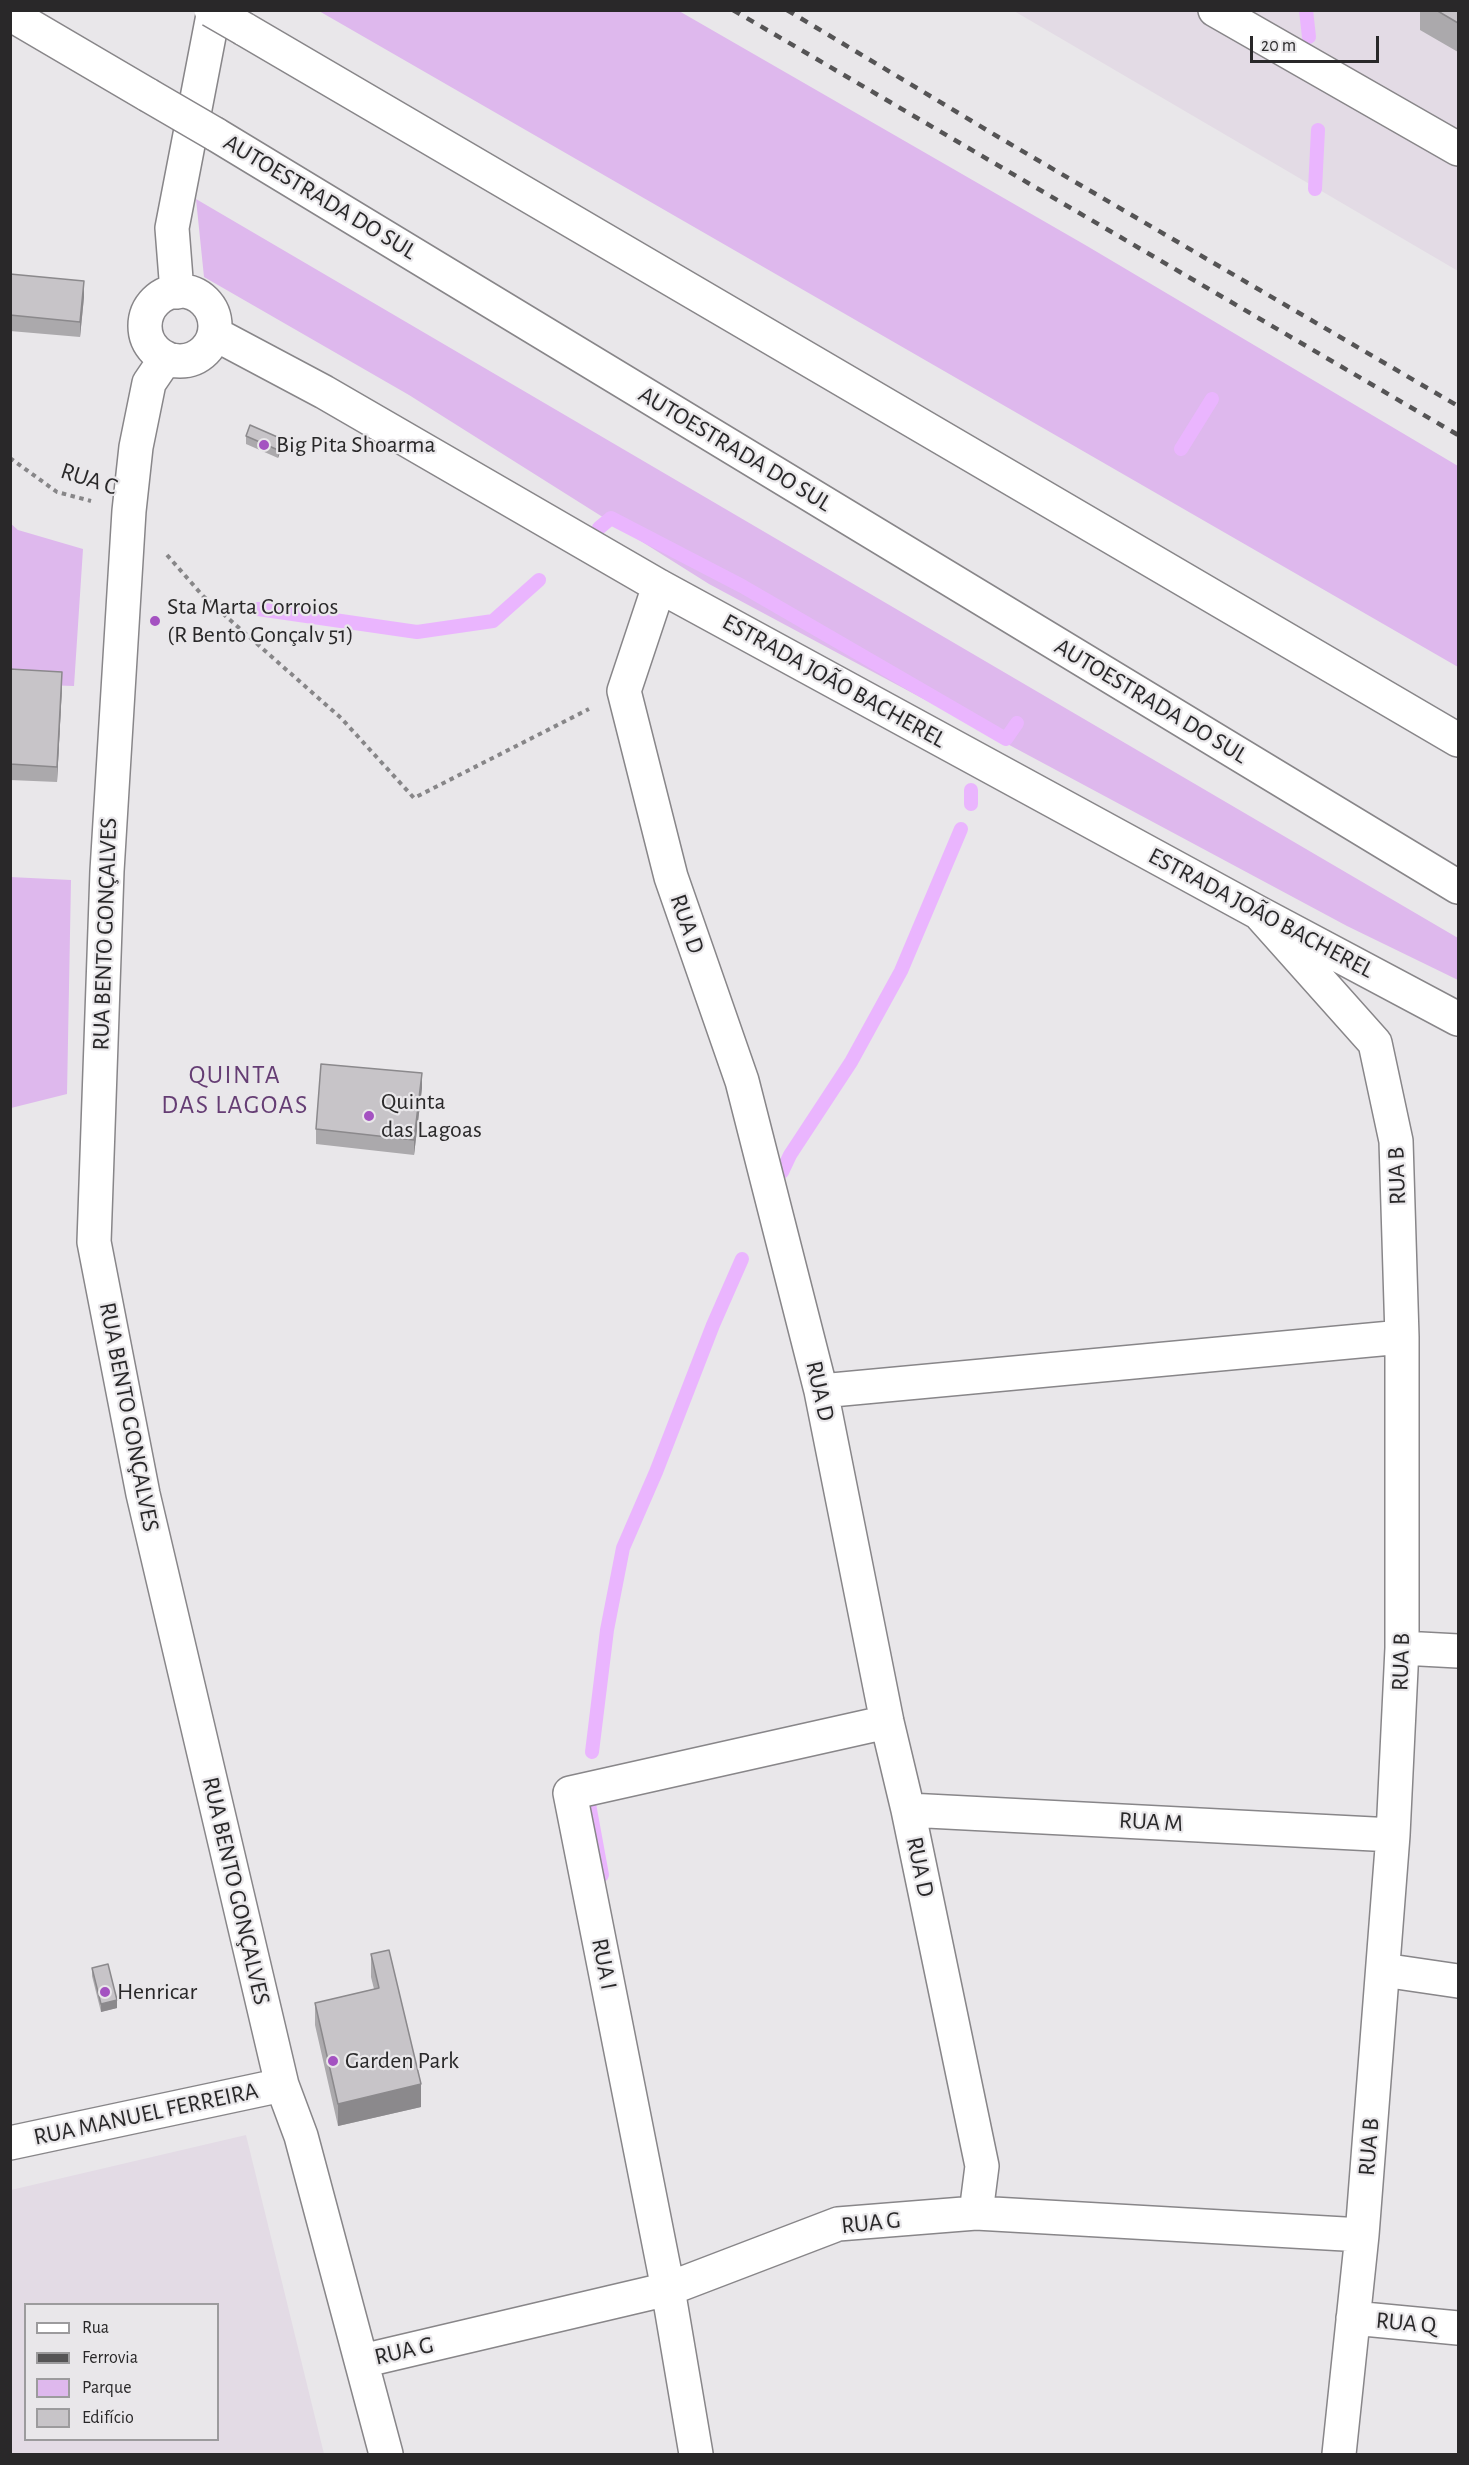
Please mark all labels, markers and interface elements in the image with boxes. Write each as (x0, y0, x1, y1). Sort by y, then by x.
scale bar (1253, 24, 1382, 62)
text: 20 m (1261, 37, 1296, 55)
street label: AUTOESTRADA DO SUL (218, 128, 422, 266)
street label: AUTOESTRADA DO SUL (633, 380, 837, 518)
place label: Big Pita Shoarma (276, 431, 436, 459)
marker: Big Pita Shoarma (257, 438, 271, 452)
street label: RUA C (57, 456, 121, 502)
place label: Sta Marta Corroios (R Bento Gonçalv 51) (167, 593, 354, 649)
street label: ESTRADA JOÃO BACHEREL (717, 608, 951, 754)
marker: Sta Marta Corroios (R Bento Gonçalv 51) (148, 614, 162, 628)
street label: AUTOESTRADA DO SUL (1049, 632, 1253, 770)
street label: RUA BENTO GONÇALVES (87, 817, 123, 1051)
street label: ESTRADA JOÃO BACHEREL (1143, 841, 1379, 985)
street label: RUA D (663, 891, 711, 957)
district label: QUINTA DAS LAGOAS (161, 1059, 309, 1120)
place label: Quinta das Lagoas (381, 1088, 482, 1144)
marker: Quinta das Lagoas (362, 1109, 376, 1123)
street label: RUA B (1382, 1146, 1412, 1206)
street label: RUA BENTO GONÇALVES (93, 1300, 165, 1534)
street label: RUA D (799, 1358, 841, 1424)
street label: RUA B (1386, 1632, 1416, 1692)
street label: RUA BENTO GONÇALVES (196, 1774, 276, 2008)
street label: RUA M (1118, 1806, 1184, 1838)
street label: RUA D (900, 1834, 940, 1900)
street label: RUA I (585, 1936, 623, 1992)
place label: Henricar (117, 1978, 197, 2006)
marker: Henricar (98, 1985, 112, 1999)
place label: Garden Park (345, 2047, 459, 2075)
marker: Garden Park (326, 2054, 340, 2068)
street label: RUA MANUEL FERREIRA (31, 2076, 261, 2152)
street label: RUA B (1352, 2117, 1386, 2177)
street label: RUA G (840, 2206, 902, 2240)
legend (24, 2303, 219, 2441)
street label: RUA Q (1375, 2306, 1437, 2340)
text: Rua (82, 2319, 109, 2337)
street label: RUA G (372, 2330, 436, 2372)
text: Ferrovia (82, 2349, 138, 2367)
text: Parque (82, 2379, 131, 2397)
text: Edifício (82, 2409, 134, 2427)

